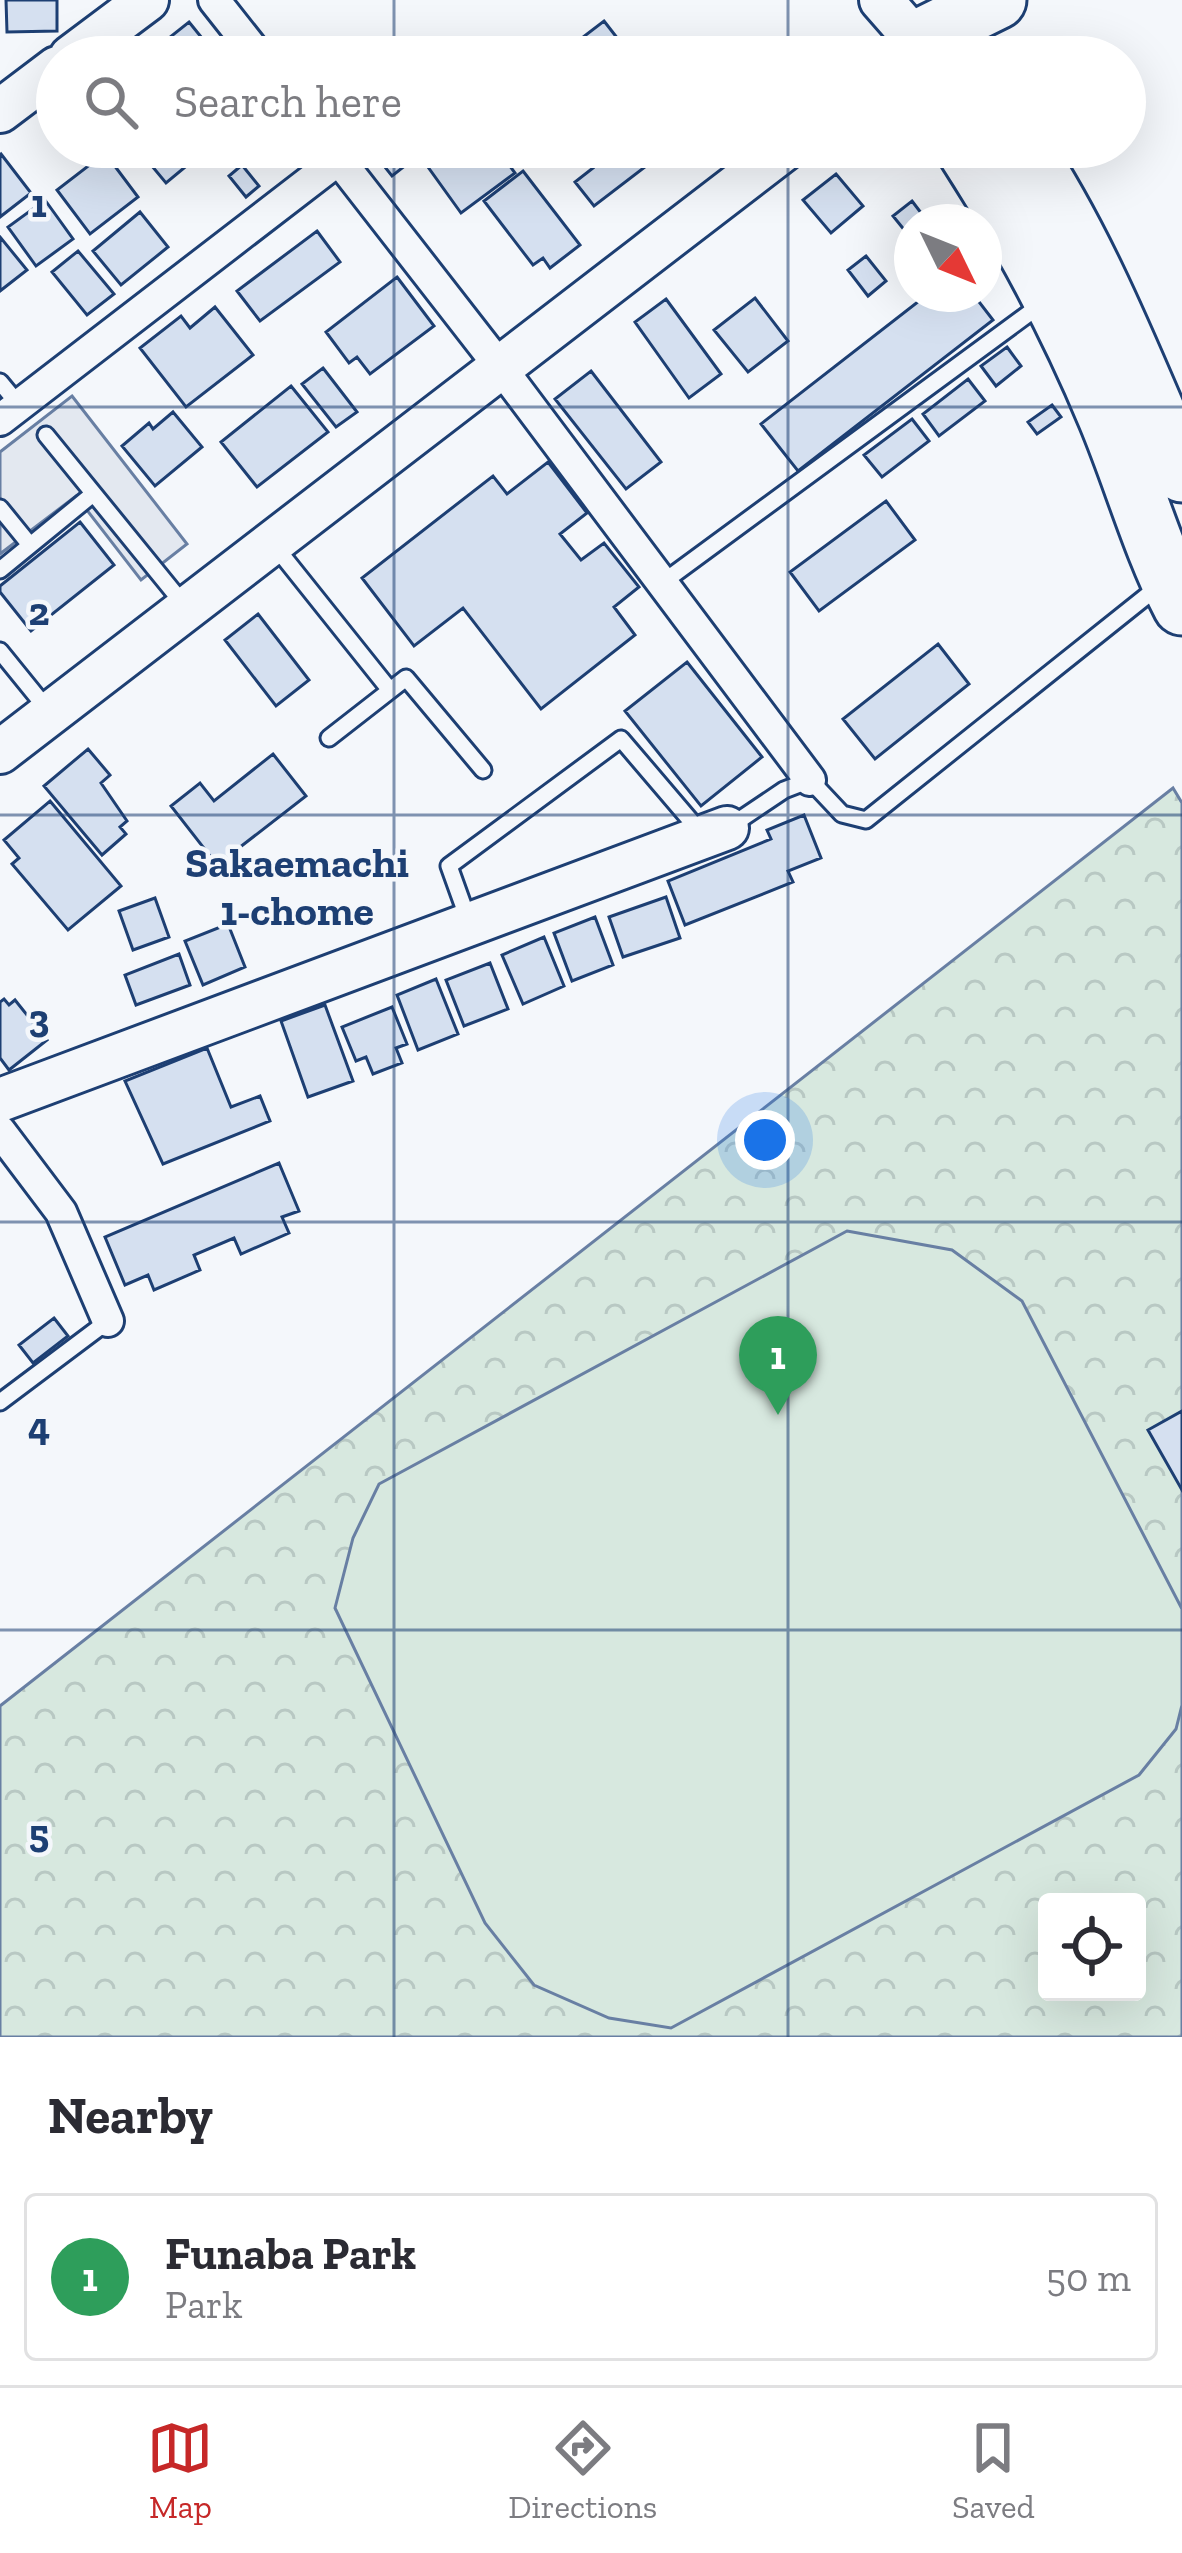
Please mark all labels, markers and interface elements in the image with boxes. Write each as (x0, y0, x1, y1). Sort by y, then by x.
search box (36, 36, 1146, 168)
icon: search (78, 69, 144, 135)
text: Search here (174, 75, 402, 129)
text: 1 (31, 180, 47, 227)
north arrow (894, 204, 1002, 312)
text: 2 (29, 588, 50, 635)
district label: Sakaemachi 1-chome (185, 837, 409, 936)
text: 3 (29, 995, 49, 1042)
your location (735, 1110, 795, 1170)
pin: 1 (739, 1316, 817, 1415)
text: 4 (28, 1403, 50, 1450)
text: 5 (29, 1810, 49, 1857)
map controls (1038, 1893, 1146, 2001)
button: locate (1038, 1893, 1146, 2001)
text: Nearby (48, 2085, 213, 2146)
text: Funaba Park (165, 2227, 416, 2281)
text: 1 (82, 2254, 98, 2301)
text: 50 m (1046, 2254, 1131, 2301)
text: Park (165, 2281, 242, 2328)
tab: Map (147, 2415, 213, 2526)
tab: Directions (508, 2415, 657, 2526)
tab: Saved (952, 2415, 1035, 2526)

